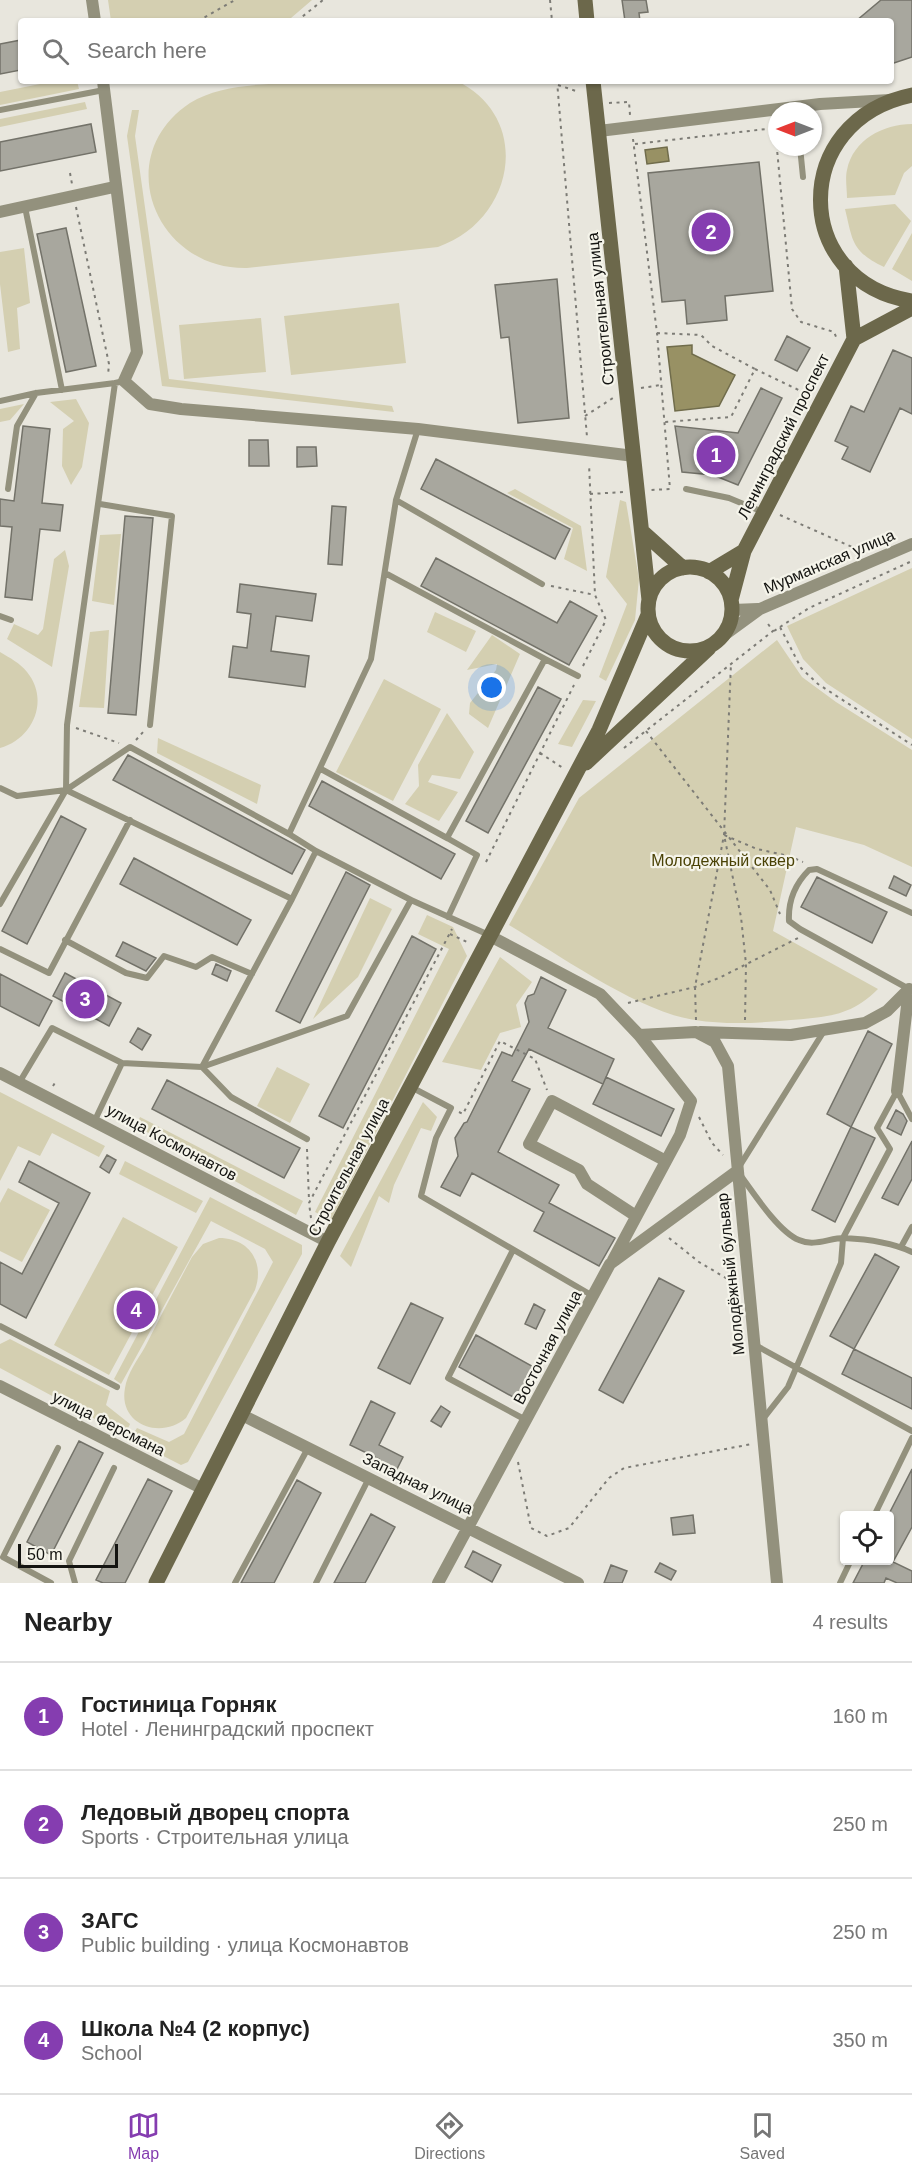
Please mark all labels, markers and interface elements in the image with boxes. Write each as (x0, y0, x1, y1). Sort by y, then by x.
search box (18, 18, 894, 84)
icon: search (39, 35, 72, 68)
text: Search here (87, 38, 207, 63)
north arrow (768, 102, 822, 156)
pin: 2 (692, 210, 730, 254)
street label: Строительная улица (584, 232, 617, 386)
street label: Ленинградский проспект (734, 350, 833, 522)
pin: 1 (696, 432, 736, 478)
street label: Мурманская улица (761, 526, 897, 597)
your location (477, 673, 506, 702)
park label: Молодежный сквер (651, 852, 795, 869)
pin: 3 (66, 976, 104, 1022)
street label: Строительная улица (305, 1095, 392, 1239)
street label: улица Космонавтов (104, 1101, 240, 1184)
street label: Молодёжный бульвар (714, 1192, 747, 1356)
street label: Восточная улица (510, 1287, 585, 1407)
pin: 4 (116, 1288, 156, 1332)
street label: улица Ферсмана (50, 1388, 168, 1459)
street label: Западная улица (360, 1449, 476, 1517)
map controls (840, 1511, 894, 1565)
button: locate (840, 1511, 894, 1565)
scale bar (18, 1541, 118, 1568)
text: 50 m (27, 1546, 63, 1563)
text: Nearby (24, 1607, 112, 1637)
text: 4 results (812, 1611, 888, 1633)
text: Гостиница Горняк (81, 1692, 276, 1717)
text: 1 (38, 1705, 49, 1727)
text: 160 m (832, 1705, 888, 1727)
text: Hotel · Ленинградский проспект (81, 1718, 374, 1740)
text: Ледовый дворец спорта (81, 1800, 349, 1825)
text: 2 (38, 1813, 49, 1835)
text: 250 m (832, 1813, 888, 1835)
text: Sports · Строительная улица (81, 1826, 349, 1848)
text: ЗАГС (81, 1908, 139, 1933)
text: 3 (38, 1921, 49, 1943)
text: 250 m (832, 1921, 888, 1943)
text: Public building · улица Космонавтов (81, 1934, 409, 1956)
text: Школа №4 (2 корпус) (81, 2016, 310, 2041)
text: 4 (38, 2029, 49, 2051)
text: 350 m (832, 2029, 888, 2051)
text: School (81, 2042, 142, 2064)
tab: Map (127, 2109, 160, 2163)
tab: Directions (414, 2109, 485, 2163)
tab: Saved (740, 2109, 785, 2163)

